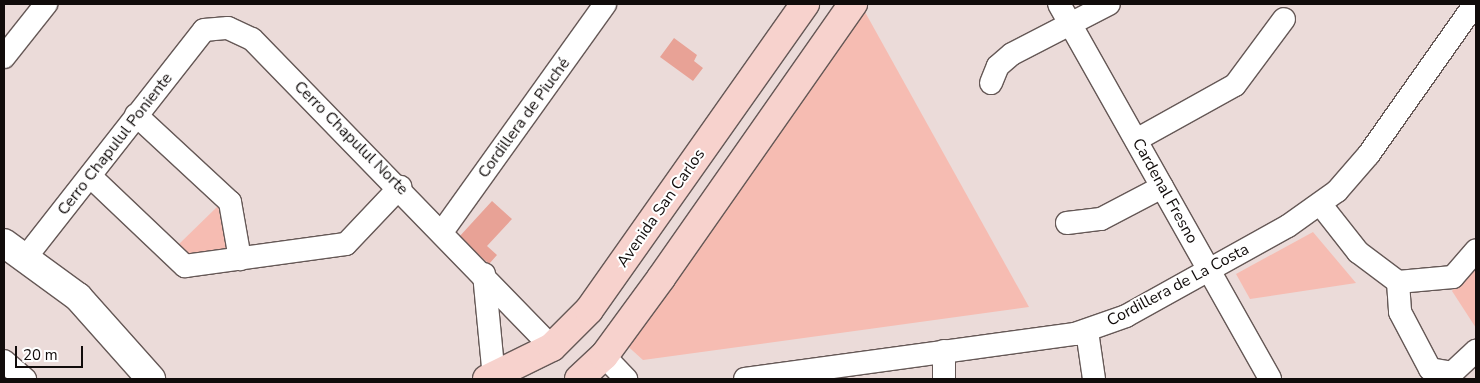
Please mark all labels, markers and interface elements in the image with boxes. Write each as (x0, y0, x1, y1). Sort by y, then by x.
street label: Cordillera de Piuché (474, 54, 574, 182)
street label: Cerro Chapulul Poniente (53, 69, 177, 219)
street label: Cerro Chapulul Norte (290, 77, 412, 199)
street label: Cardenal Fresno (1128, 135, 1202, 247)
street label: Avenida San Carlos (613, 145, 709, 271)
street label: Cordillera de La Costa (1104, 239, 1252, 331)
scale bar (18, 336, 85, 368)
text: 20 m (23, 345, 58, 365)

